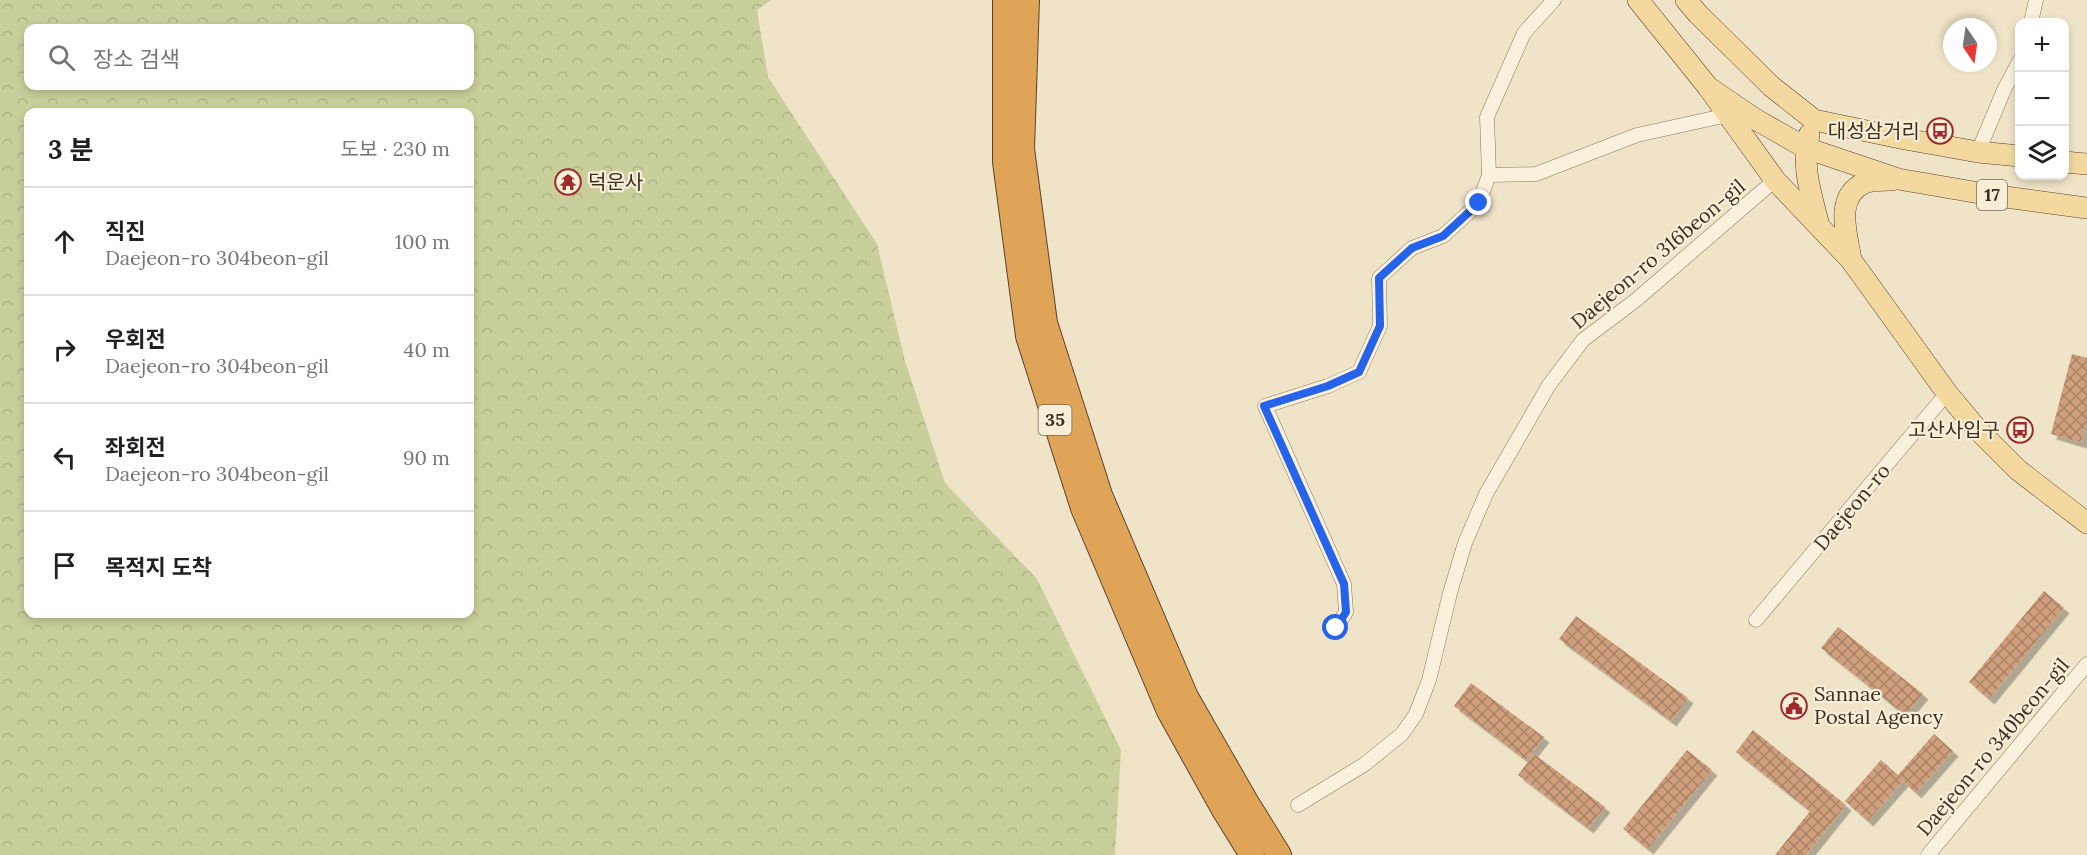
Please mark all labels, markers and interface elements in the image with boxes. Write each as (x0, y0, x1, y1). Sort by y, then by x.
north arrow (1943, 18, 1997, 72)
map controls (2015, 18, 2069, 180)
button: + (2015, 18, 2069, 72)
search box (24, 24, 474, 90)
icon: search (45, 41, 78, 74)
text: 장소 검색 (93, 45, 180, 73)
button: − (2015, 72, 2069, 126)
bus stop icon: 대성삼거리 (1925, 116, 1955, 146)
place label: 대성삼거리 (1828, 118, 1920, 143)
button: layers (2015, 126, 2069, 180)
text: 3 분 (48, 133, 93, 166)
text: 도보 · 230 m (341, 136, 450, 161)
temple icon: 덕운사 (553, 167, 583, 197)
place label: 덕운사 (588, 169, 643, 194)
street label: Daejeon-ro 316beon-gil (1566, 173, 1750, 334)
road number: 17 (1977, 180, 2007, 210)
route end (1465, 189, 1491, 215)
text: 직진 (105, 217, 145, 245)
icon: ahead (48, 225, 81, 258)
text: 100 m (395, 229, 450, 254)
text: Daejeon-ro 304beon-gil (105, 245, 329, 270)
text: 우회전 (105, 325, 166, 353)
icon: right (48, 333, 81, 366)
text: 40 m (404, 337, 450, 362)
text: Daejeon-ro 304beon-gil (105, 353, 329, 378)
road number: 35 (1038, 405, 1072, 435)
bus stop icon: 고산사입구 (2005, 415, 2035, 445)
place label: 고산사입구 (1908, 417, 2000, 442)
text: 좌회전 (105, 433, 166, 461)
icon: left (48, 441, 81, 474)
text: 90 m (403, 445, 450, 470)
street label: Daejeon-ro (1808, 458, 1895, 555)
text: Daejeon-ro 304beon-gil (105, 461, 329, 486)
icon: arrive (48, 549, 81, 582)
text: 목적지 도착 (105, 553, 212, 581)
route start (1322, 614, 1348, 640)
street label: Daejeon-ro 340beon-gil (1911, 653, 2074, 841)
place label: Sannae Postal Agency (1814, 681, 1944, 729)
public building icon: Sannae Postal Agency (1779, 691, 1809, 721)

